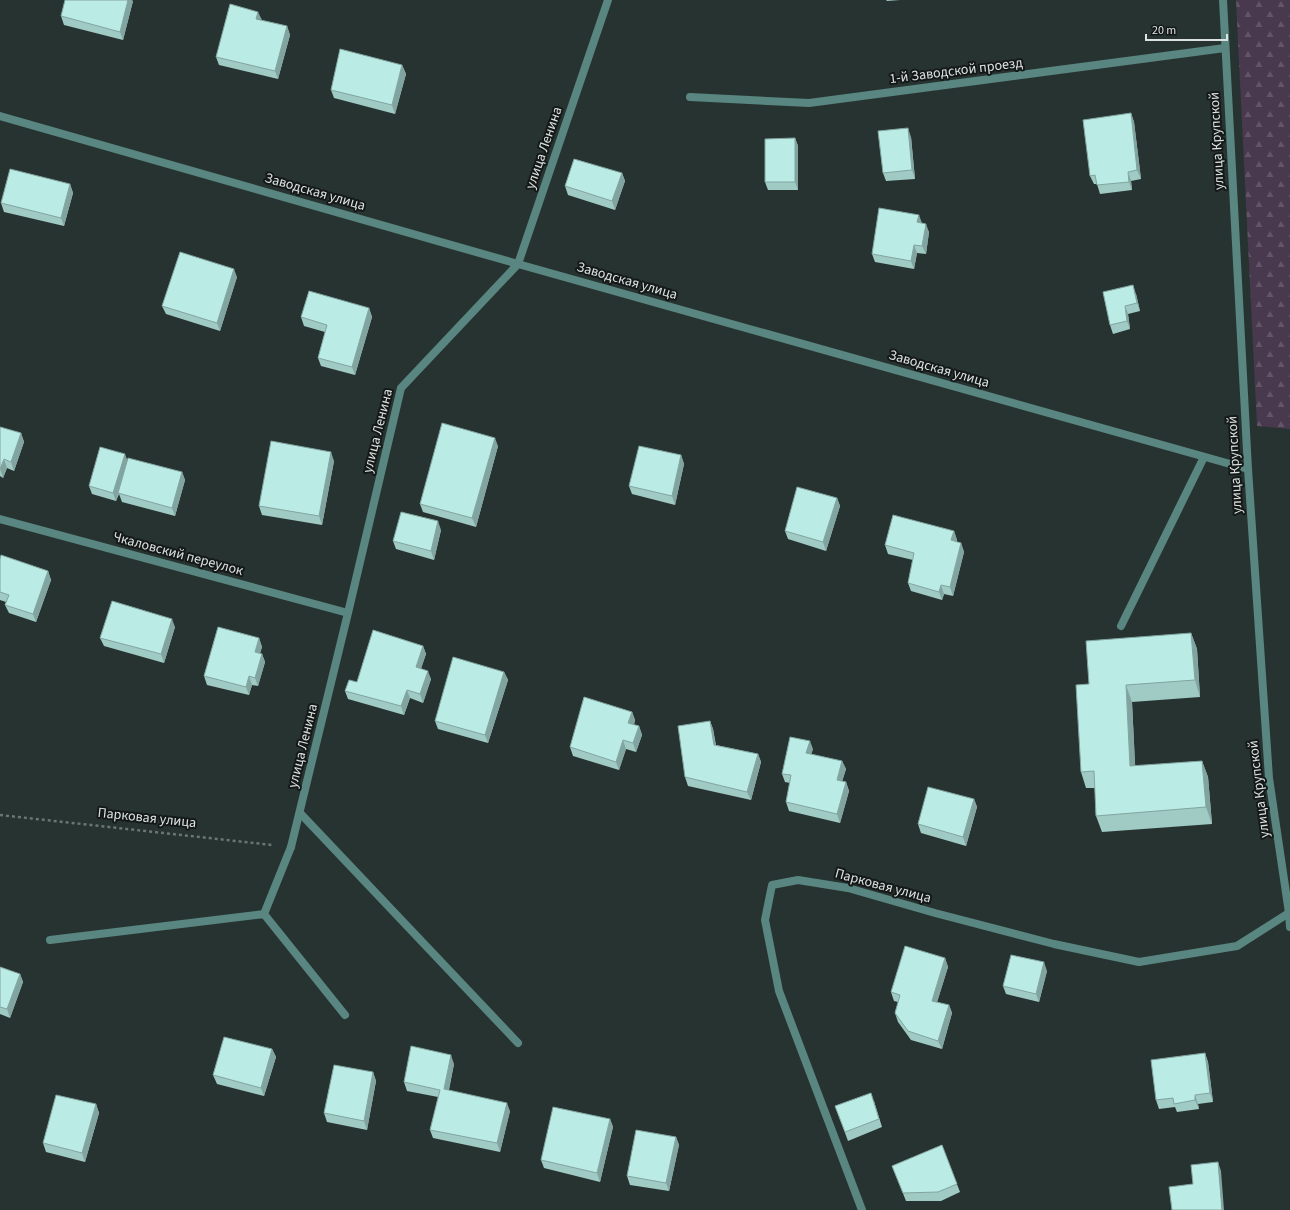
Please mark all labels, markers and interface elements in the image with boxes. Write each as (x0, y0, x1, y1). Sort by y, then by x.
scale bar (1146, 16, 1227, 42)
text: 20 m (1152, 22, 1176, 39)
street label: 1-й Заводской проезд (888, 53, 1024, 89)
street label: улица Крупской (1204, 91, 1230, 191)
street label: улица Ленина (521, 104, 567, 192)
street label: Заводская улица (262, 168, 368, 216)
street label: Заводская улица (574, 257, 680, 305)
street label: Заводская улица (886, 345, 992, 393)
street label: улица Ленина (358, 387, 398, 475)
street label: улица Крупской (1222, 415, 1248, 515)
street label: Чкаловский переулок (111, 527, 245, 581)
street label: улица Ленина (283, 702, 323, 790)
street label: улица Крупской (1243, 739, 1275, 839)
street label: Парковая улица (97, 803, 197, 833)
street label: Парковая улица (833, 864, 933, 908)

